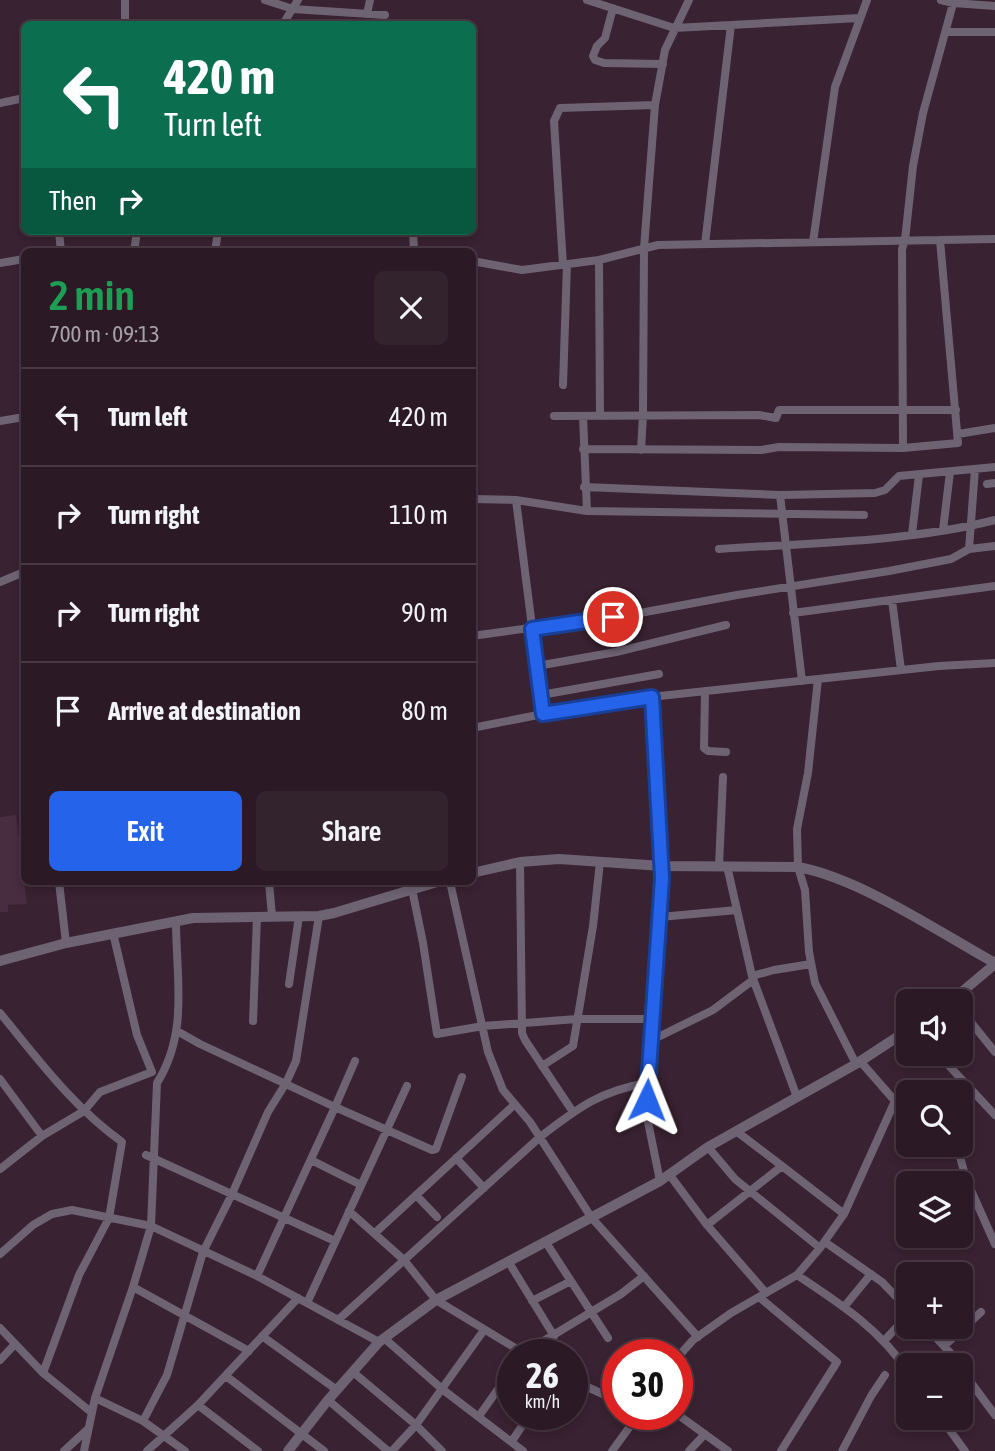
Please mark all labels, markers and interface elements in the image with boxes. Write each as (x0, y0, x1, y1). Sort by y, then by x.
text: 420 m (164, 48, 275, 104)
icon: left (49, 49, 140, 140)
text: Turn left (164, 106, 262, 143)
icon: right (111, 182, 149, 220)
text: Then (49, 186, 97, 216)
text: 2 min (49, 271, 135, 319)
button: close (374, 271, 448, 345)
text: 700 m · 09:13 (49, 321, 160, 347)
icon: left (49, 398, 87, 436)
text: Turn left (108, 402, 188, 432)
text: 420 m (389, 402, 448, 432)
icon: right (49, 496, 87, 534)
text: Turn right (108, 500, 199, 530)
text: 110 m (389, 500, 448, 530)
pin (583, 587, 643, 647)
icon: right (49, 594, 87, 632)
text: Turn right (108, 598, 199, 628)
text: 90 m (401, 598, 448, 628)
icon: arrive (594, 598, 632, 636)
icon: arrive (49, 692, 87, 730)
text: Arrive at destination (108, 696, 301, 726)
text: 80 m (401, 696, 448, 726)
button: Exit (49, 791, 242, 871)
button: Share (256, 791, 448, 871)
map controls (896, 989, 973, 1430)
button: sound (896, 989, 973, 1066)
position arrow (610, 1063, 684, 1137)
button: search (896, 1080, 973, 1157)
button: layers (896, 1171, 973, 1248)
button: + (896, 1262, 973, 1339)
speed limit sign: 30 (602, 1339, 693, 1430)
button: − (896, 1353, 973, 1430)
text: 26 (526, 1355, 559, 1395)
text: km/h (525, 1391, 560, 1412)

